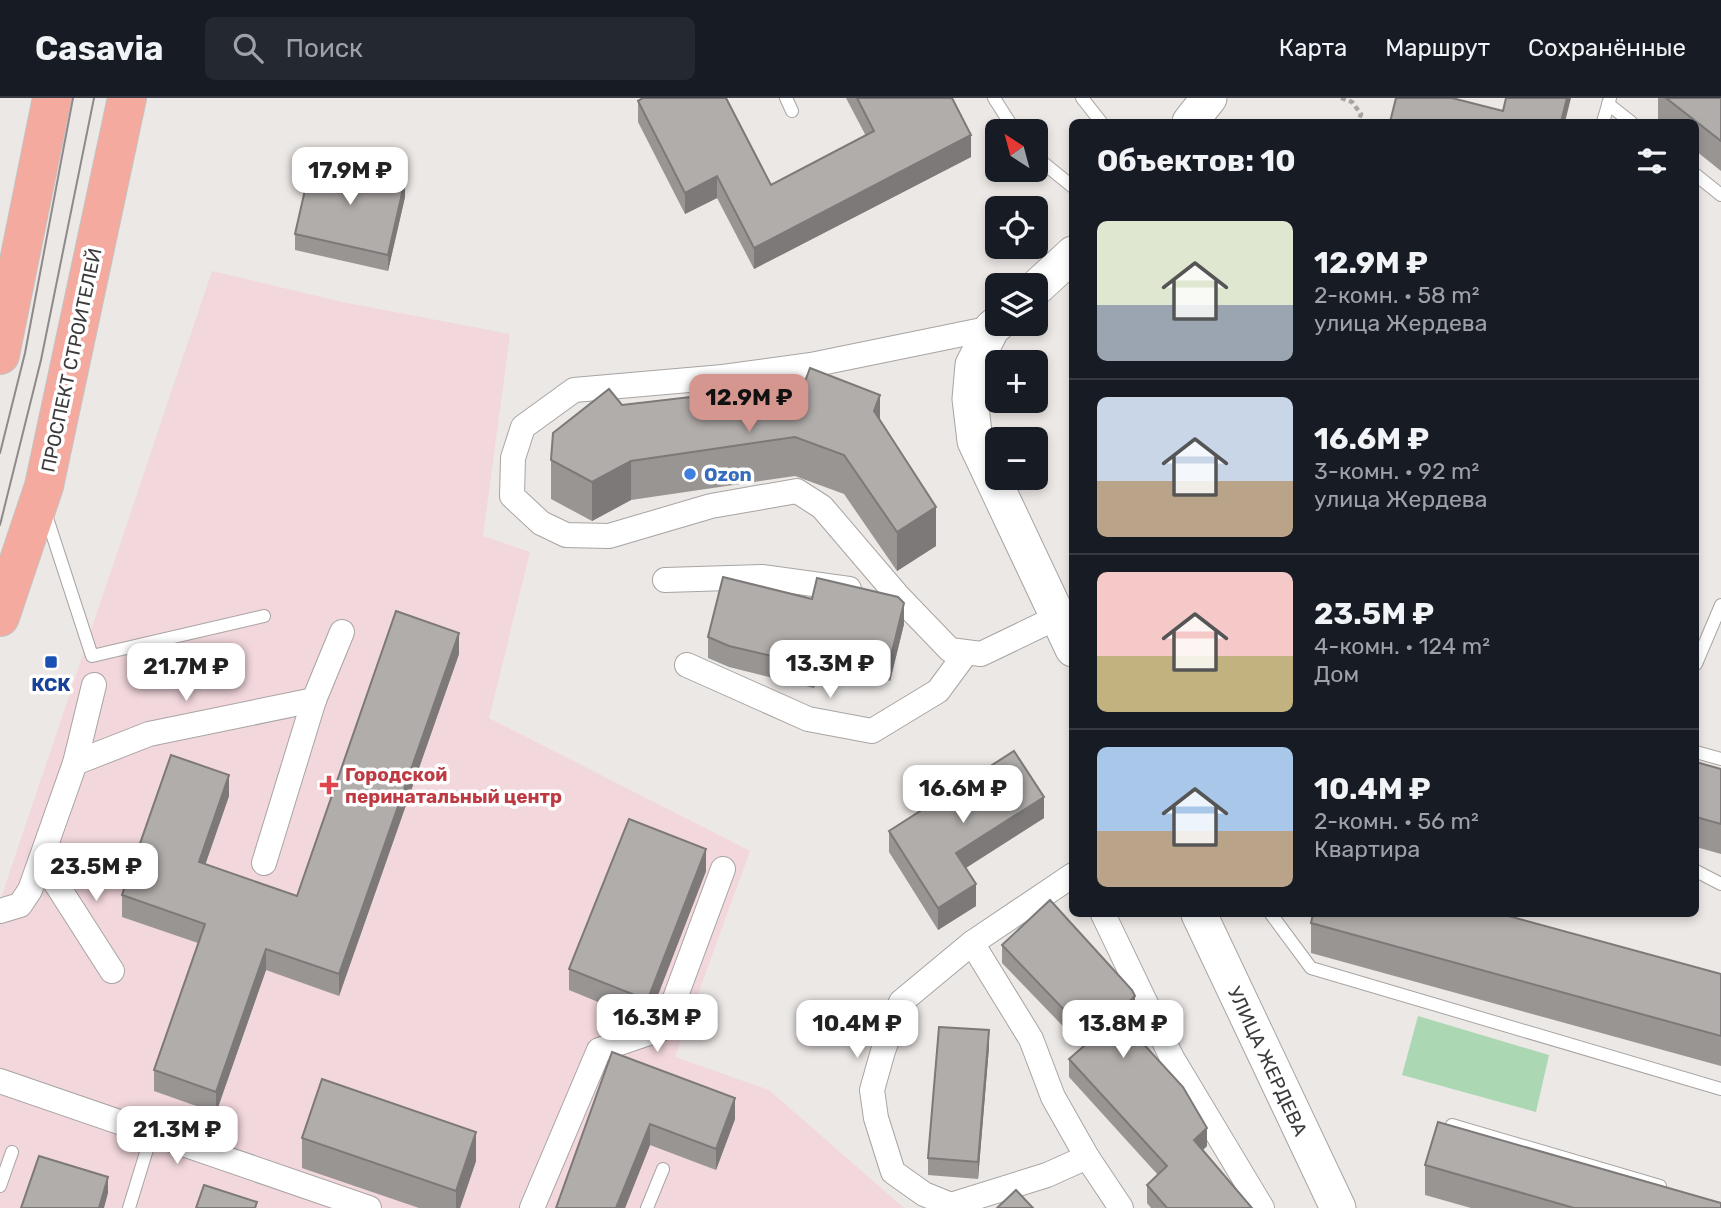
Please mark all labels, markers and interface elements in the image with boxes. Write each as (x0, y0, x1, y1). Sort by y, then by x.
search box (205, 17, 695, 80)
text: Casavia (35, 29, 163, 68)
icon: search (229, 29, 267, 67)
text: Поиск (285, 33, 363, 64)
text: Карта (1279, 34, 1347, 62)
text: Маршрут (1385, 34, 1490, 62)
text: Сохранённые (1528, 34, 1686, 62)
north arrow (985, 119, 1048, 182)
map controls (985, 119, 1048, 490)
icon: filters (1633, 142, 1671, 180)
text: Объектов: 10 (1097, 143, 1296, 179)
pin: 17.9M ₽ (285, 148, 415, 207)
text: 17.9M ₽ (308, 156, 392, 184)
button: locate (985, 196, 1048, 259)
text: 12.9M ₽ (1314, 245, 1428, 281)
street label: ПРОСПЕКТ СТРОИТЕЛЕЙ (36, 246, 106, 474)
icon: home (1153, 249, 1237, 333)
button: layers (985, 273, 1048, 336)
text: 2-комн. · 58 m² (1314, 281, 1480, 309)
text: улица Жердева (1314, 309, 1487, 337)
button: + (985, 350, 1048, 413)
pin: 12.9M ₽ (684, 374, 814, 434)
text: 12.9M ₽ (705, 383, 793, 411)
text: 16.6M ₽ (1314, 421, 1429, 457)
icon: home (1153, 425, 1237, 509)
button: − (985, 427, 1048, 490)
text: 3-комн. · 92 m² (1314, 457, 1479, 485)
place label: Ozon (704, 463, 752, 486)
marker: Ozon (682, 466, 698, 482)
text: улица Жердева (1314, 485, 1487, 513)
text: 23.5M ₽ (1314, 596, 1434, 632)
icon: home (1153, 600, 1237, 684)
text: 4-комн. · 124 m² (1314, 632, 1490, 660)
pin: 13.3M ₽ (765, 640, 895, 700)
pin: 21.7M ₽ (121, 644, 251, 703)
text: 13.3M ₽ (786, 649, 874, 677)
text: 21.7M ₽ (143, 652, 229, 680)
marker: КСК (43, 654, 59, 670)
text: Дом (1314, 660, 1359, 688)
place label: КСК (31, 673, 71, 696)
place label: Городской перинатальный центр (345, 763, 562, 808)
pin: 16.6M ₽ (898, 766, 1028, 825)
text: 10.4M ₽ (1314, 771, 1431, 807)
text: 16.6M ₽ (919, 774, 1007, 802)
marker: Городской перинатальный центр (319, 775, 339, 795)
icon: home (1153, 775, 1237, 859)
text: 2-комн. · 56 m² (1314, 807, 1479, 835)
text: Квартира (1314, 835, 1420, 863)
pin: 23.5M ₽ (31, 844, 161, 903)
text: 23.5M ₽ (50, 852, 142, 880)
street label: УЛИЦА ЖЕРДЕВА (1223, 983, 1312, 1140)
pin: 16.3M ₽ (592, 995, 722, 1054)
pin: 10.4M ₽ (792, 1000, 922, 1060)
pin: 13.8M ₽ (1058, 1000, 1188, 1060)
text: 16.3M ₽ (613, 1003, 701, 1031)
text: 10.4M ₽ (812, 1009, 902, 1037)
text: 13.8M ₽ (1078, 1009, 1168, 1037)
pin: 21.3M ₽ (112, 1107, 242, 1166)
text: 21.3M ₽ (133, 1115, 221, 1143)

